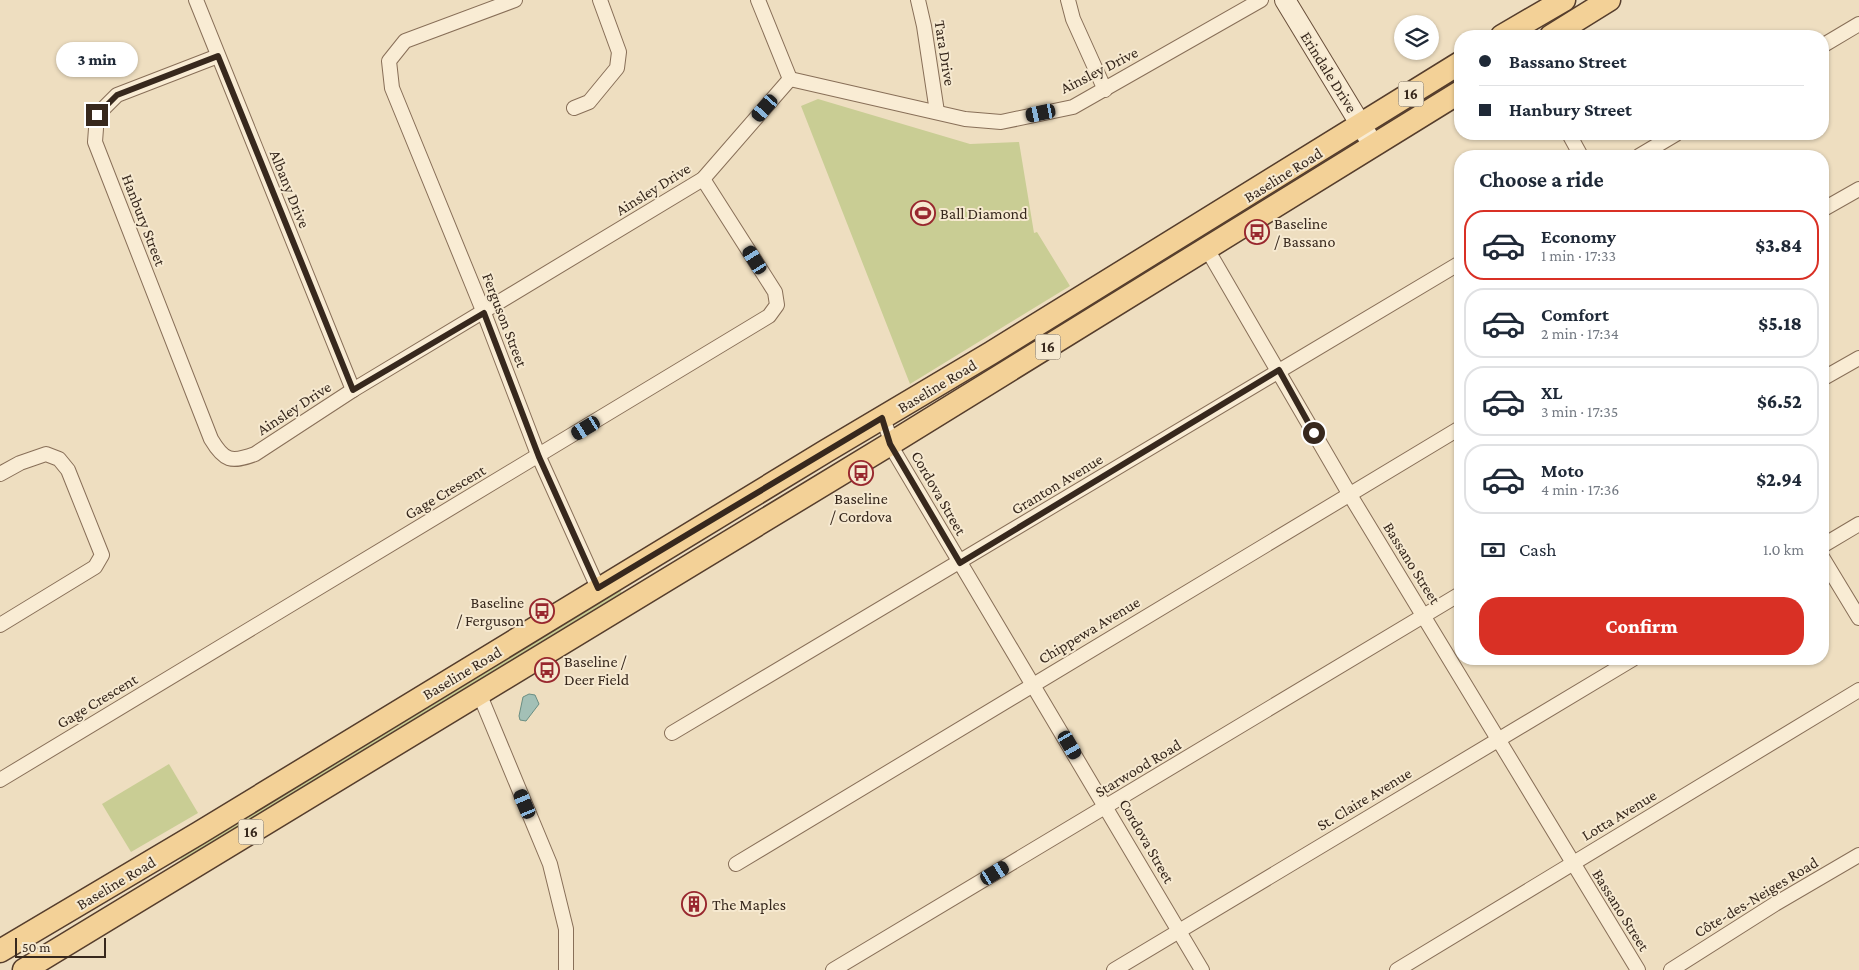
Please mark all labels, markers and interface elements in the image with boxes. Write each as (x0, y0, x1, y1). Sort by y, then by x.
map controls (1394, 15, 1439, 60)
button: layers (1394, 15, 1439, 60)
street label: Tara Drive (931, 19, 959, 87)
street label: Erindale Drive (1297, 28, 1361, 116)
callout: 3 min (56, 42, 138, 78)
street label: Ainsley Drive (1057, 43, 1141, 98)
text: 3 min (77, 51, 117, 68)
text: Bassano Street (1509, 51, 1627, 72)
road number: 16 (1398, 82, 1424, 106)
car (749, 92, 780, 124)
text: Hanbury Street (1509, 99, 1632, 120)
car (1024, 103, 1057, 123)
route end (86, 104, 108, 126)
street label: Baseline Road (1241, 144, 1326, 206)
street label: Albany Drive (266, 147, 313, 231)
street label: Ainsley Drive (613, 159, 694, 219)
text: Choose a ride (1479, 167, 1604, 192)
street label: Hanbury Street (118, 172, 170, 269)
sports icon: Ball Diamond (910, 200, 936, 226)
place label: Ball Diamond (940, 205, 1028, 222)
place label: Baseline / Bassano (1274, 215, 1335, 250)
bus stop icon: Baseline / Bassano (1244, 219, 1270, 245)
icon: car (1481, 223, 1526, 268)
text: Economy (1541, 226, 1616, 247)
text: $3.84 (1755, 235, 1802, 256)
car (740, 243, 769, 277)
text: 1 min · 17:33 (1541, 247, 1616, 264)
street label: Ferguson Street (478, 271, 531, 370)
icon: car (1481, 301, 1526, 346)
text: Comfort (1541, 304, 1609, 325)
text: $5.18 (1758, 313, 1802, 334)
text: 2 min · 17:34 (1541, 325, 1619, 342)
road number: 16 (1036, 334, 1060, 360)
street label: Baseline Road (895, 356, 980, 416)
street label: Ainsley Drive (254, 378, 335, 439)
icon: car (1481, 379, 1526, 424)
text: XL (1541, 382, 1563, 403)
text: $6.52 (1757, 391, 1802, 412)
text: 3 min · 17:35 (1541, 403, 1618, 420)
car (569, 414, 602, 442)
route start (1303, 422, 1325, 444)
street label: Cordova Street (908, 448, 970, 539)
street label: Granton Avenue (1008, 450, 1106, 518)
icon: car (1481, 457, 1526, 502)
bus stop icon: Baseline / Cordova (848, 460, 874, 486)
text: Moto (1541, 460, 1584, 481)
street label: Gage Crescent (402, 461, 489, 524)
text: $2.94 (1756, 469, 1802, 490)
text: 4 min · 17:36 (1541, 481, 1619, 498)
place label: Baseline / Cordova (830, 490, 893, 525)
street label: Bassano Street (1380, 519, 1444, 608)
icon: cash (1479, 536, 1507, 564)
text: Cash (1519, 539, 1557, 560)
text: 1.0 km (1763, 541, 1804, 558)
street label: Chippewa Avenue (1035, 593, 1143, 668)
place label: Baseline / Ferguson (456, 594, 524, 630)
button: Confirm (1479, 597, 1804, 655)
bus stop icon: Baseline / Ferguson (529, 598, 555, 624)
street label: Baseline Road (420, 643, 505, 703)
place label: Baseline / Deer Field (564, 653, 630, 688)
bus stop icon: Baseline / Deer Field (534, 657, 560, 683)
street label: Gage Crescent (54, 670, 141, 733)
car (1056, 728, 1083, 762)
street label: Starwood Road (1092, 735, 1185, 800)
street label: St. Claire Avenue (1314, 764, 1414, 834)
street label: Lotta Avenue (1579, 786, 1659, 844)
car (512, 787, 537, 821)
street label: Cordova Street (1116, 796, 1178, 887)
road number: 16 (238, 820, 264, 844)
street label: Baseline Road (74, 853, 159, 913)
street label: Côte-des-Neiges Road (1691, 853, 1822, 942)
car (978, 859, 1011, 887)
street label: Bassano Street (1589, 866, 1653, 955)
building icon: The Maples (681, 891, 707, 917)
place label: The Maples (712, 896, 786, 914)
scale bar (15, 935, 106, 958)
text: 50 m (22, 939, 50, 955)

